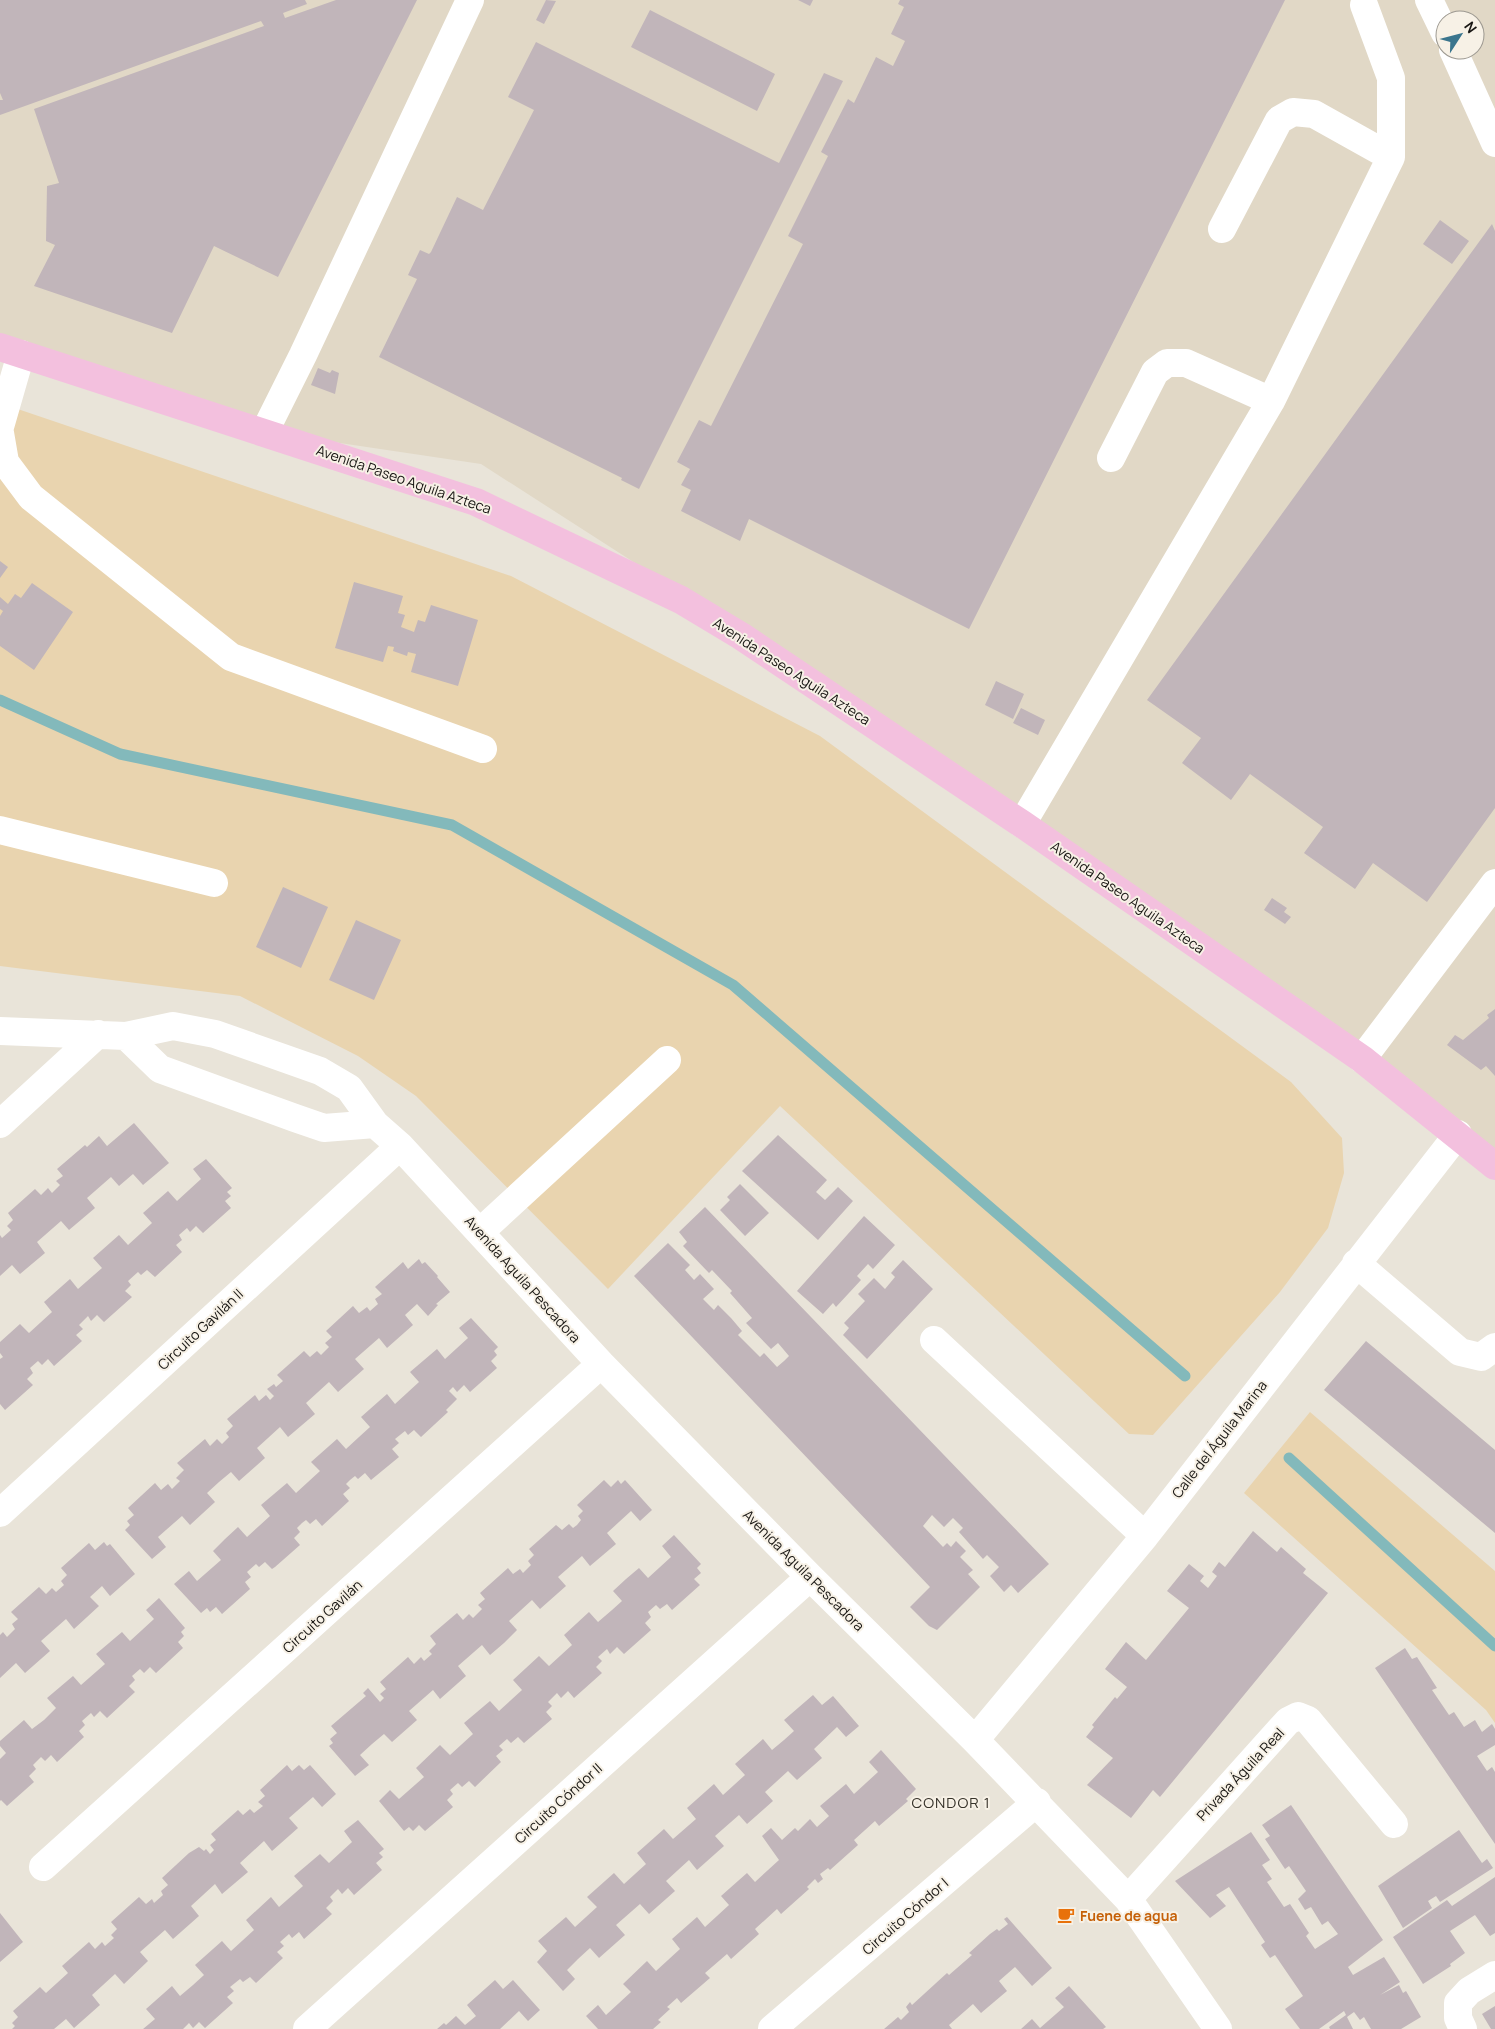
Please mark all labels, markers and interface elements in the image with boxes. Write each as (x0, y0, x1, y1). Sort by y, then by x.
north arrow (1435, 10, 1485, 60)
text: N (1460, 17, 1482, 37)
street label: Avenida Paseo Aguila Azteca (314, 440, 494, 518)
street label: Avenida Paseo Aguila Azteca (710, 613, 874, 729)
street label: Avenida Paseo Aguila Azteca (1047, 836, 1209, 958)
street label: Avenida Aguila Pescadora (461, 1211, 585, 1347)
street label: Circuito Gavilán II (153, 1284, 247, 1374)
street label: Calle del Águila Marina (1167, 1376, 1271, 1502)
street label: Avenida Aguila Pescadora (739, 1505, 869, 1635)
street label: Circuito Gavilán (278, 1575, 366, 1657)
street label: Privada Águila Real (1192, 1723, 1288, 1825)
street label: Circuito Cóndor II (510, 1759, 606, 1847)
district label: CONDOR 1 (911, 1792, 991, 1813)
street label: Circuito Cóndor I (858, 1873, 952, 1959)
cafe icon: Fuene de agua (1056, 1905, 1076, 1925)
place label: Fuene de agua (1080, 1906, 1178, 1925)

